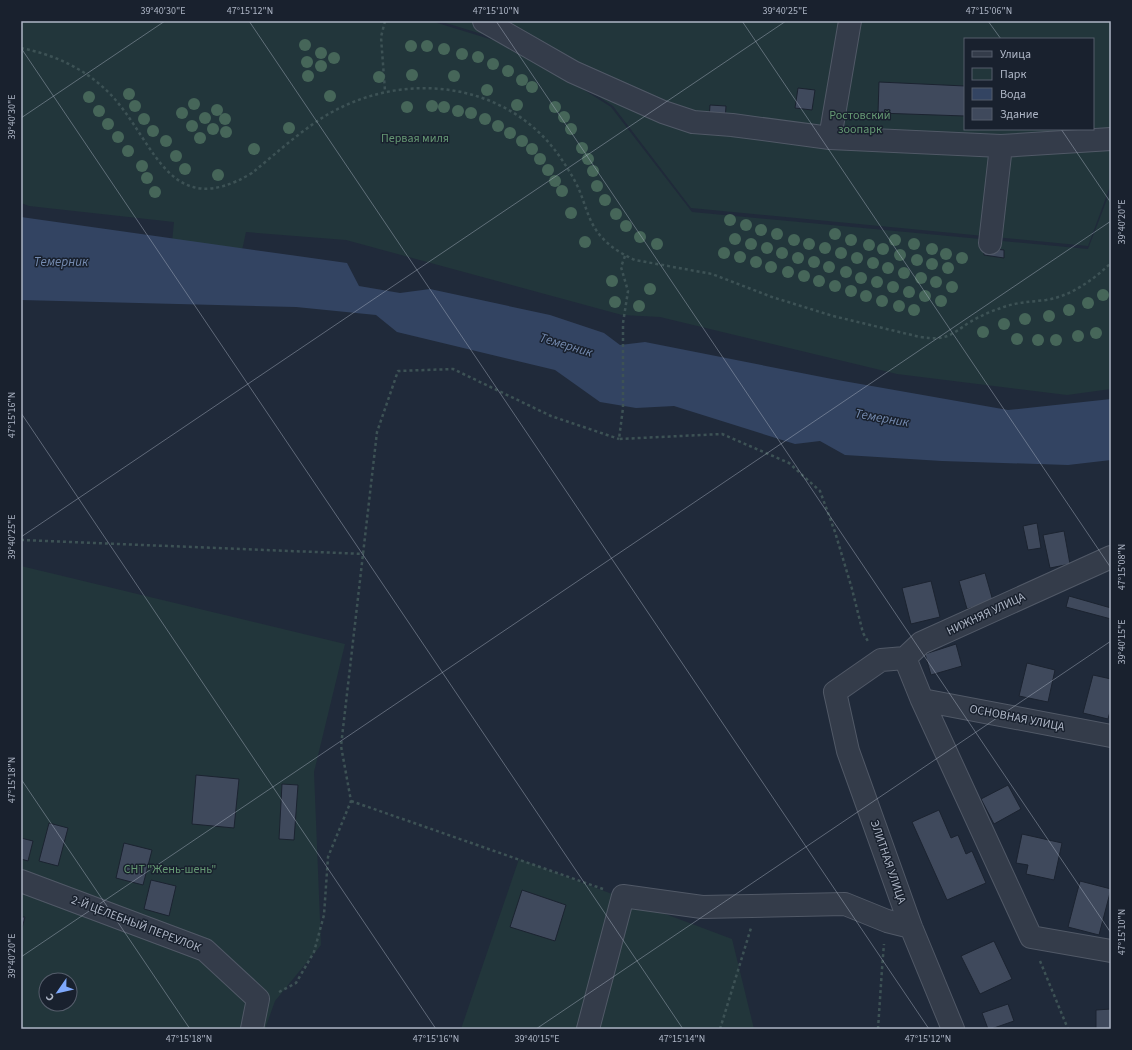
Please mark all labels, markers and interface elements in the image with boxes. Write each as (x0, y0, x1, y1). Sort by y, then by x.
text: 39°40'30"E (140, 4, 186, 18)
text: 47°15'12"N (227, 4, 273, 18)
text: 47°15'10"N (473, 4, 519, 18)
text: 39°40'25"E (762, 4, 808, 18)
text: 47°15'06"N (966, 4, 1012, 18)
legend (964, 38, 1094, 130)
text: Улица (1000, 46, 1031, 63)
text: Парк (1000, 66, 1026, 83)
text: Вода (1000, 86, 1026, 103)
text: 39°40'30"E (5, 94, 19, 140)
text: Здание (1000, 106, 1039, 123)
park label: Ростовский зоопарк (829, 107, 891, 138)
park label: Первая миля (381, 130, 449, 147)
text: 39°40'20"E (1115, 199, 1129, 245)
water label: Темерник (34, 253, 89, 271)
water label: Темерник (537, 328, 595, 362)
text: 47°15'16"N (5, 392, 19, 438)
water label: Темерник (854, 404, 911, 432)
text: 39°40'25"E (5, 514, 19, 560)
text: 47°15'08"N (1115, 544, 1129, 590)
street label: НИЖНЯЯ УЛИЦА (944, 588, 1029, 640)
text: 39°40'15"E (1115, 619, 1129, 665)
street label: ОСНОВНАЯ УЛИЦА (968, 700, 1066, 736)
text: 47°15'18"N (5, 757, 19, 803)
street label: ЭЛИТНАЯ УЛИЦА (866, 818, 910, 907)
park label: СНТ "Жень-шень" (124, 861, 216, 878)
street label: 2-Й ЦЕЛЕБНЫЙ ПЕРЕУЛОК (69, 891, 203, 957)
text: 47°15'10"N (1115, 909, 1129, 955)
text: 39°40'20"E (5, 933, 19, 979)
north arrow (38, 972, 78, 1012)
text: С (42, 990, 58, 1004)
text: 47°15'18"N (166, 1032, 212, 1046)
text: 47°15'16"N (413, 1032, 459, 1046)
text: 39°40'15"E (514, 1032, 560, 1046)
text: 47°15'14"N (659, 1032, 705, 1046)
text: 47°15'12"N (905, 1032, 951, 1046)

